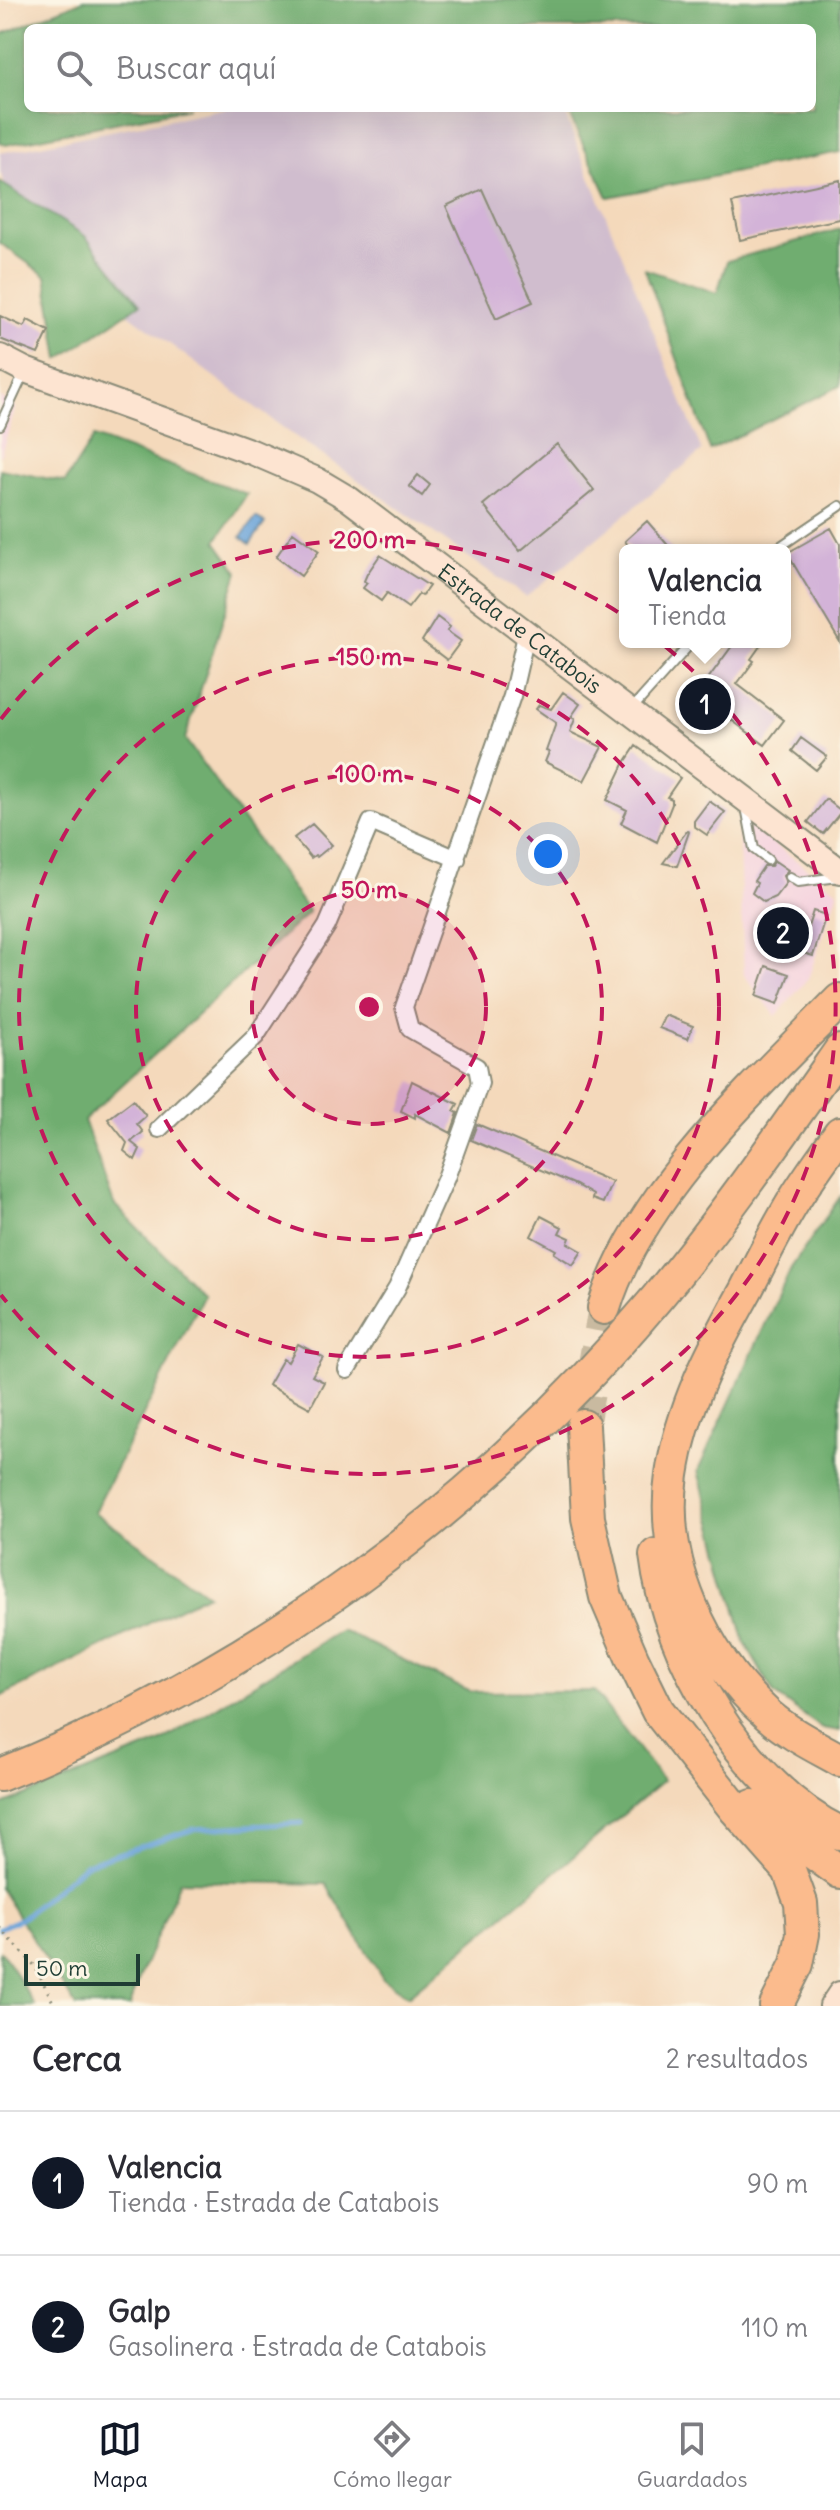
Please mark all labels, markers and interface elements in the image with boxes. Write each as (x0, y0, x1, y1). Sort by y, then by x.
search box (24, 24, 816, 112)
icon: search (52, 46, 96, 90)
text: Buscar aquí (116, 49, 276, 87)
text: 200 m (333, 524, 405, 554)
popup (619, 544, 791, 648)
street label: Estrada de Catabois (432, 557, 608, 700)
text: Valencia (648, 561, 762, 599)
text: Tienda (648, 599, 727, 632)
text: 150 m (336, 641, 402, 671)
pin: 1 (679, 674, 731, 734)
text: 100 m (335, 758, 403, 788)
your location (528, 834, 568, 874)
text: 50 m (341, 874, 397, 904)
pin: 2 (757, 903, 809, 963)
centre of rings (355, 993, 383, 1021)
scale bar (24, 1950, 140, 1986)
text: 50 m (36, 1954, 88, 1982)
text: Cerca (32, 2037, 122, 2080)
text: 2 resultados (666, 2042, 808, 2075)
text: Valencia (108, 2148, 222, 2186)
text: 1 (53, 2167, 63, 2200)
text: 90 m (747, 2167, 808, 2200)
text: Tienda · Estrada de Catabois (108, 2186, 439, 2219)
text: Galp (108, 2292, 171, 2330)
text: 2 (51, 2311, 65, 2344)
text: 110 m (741, 2311, 808, 2344)
text: Gasolinera · Estrada de Catabois (108, 2330, 487, 2363)
tab: Mapa (92, 2417, 148, 2493)
tab: Cómo llegar (333, 2417, 452, 2493)
tab: Guardados (637, 2417, 748, 2493)

